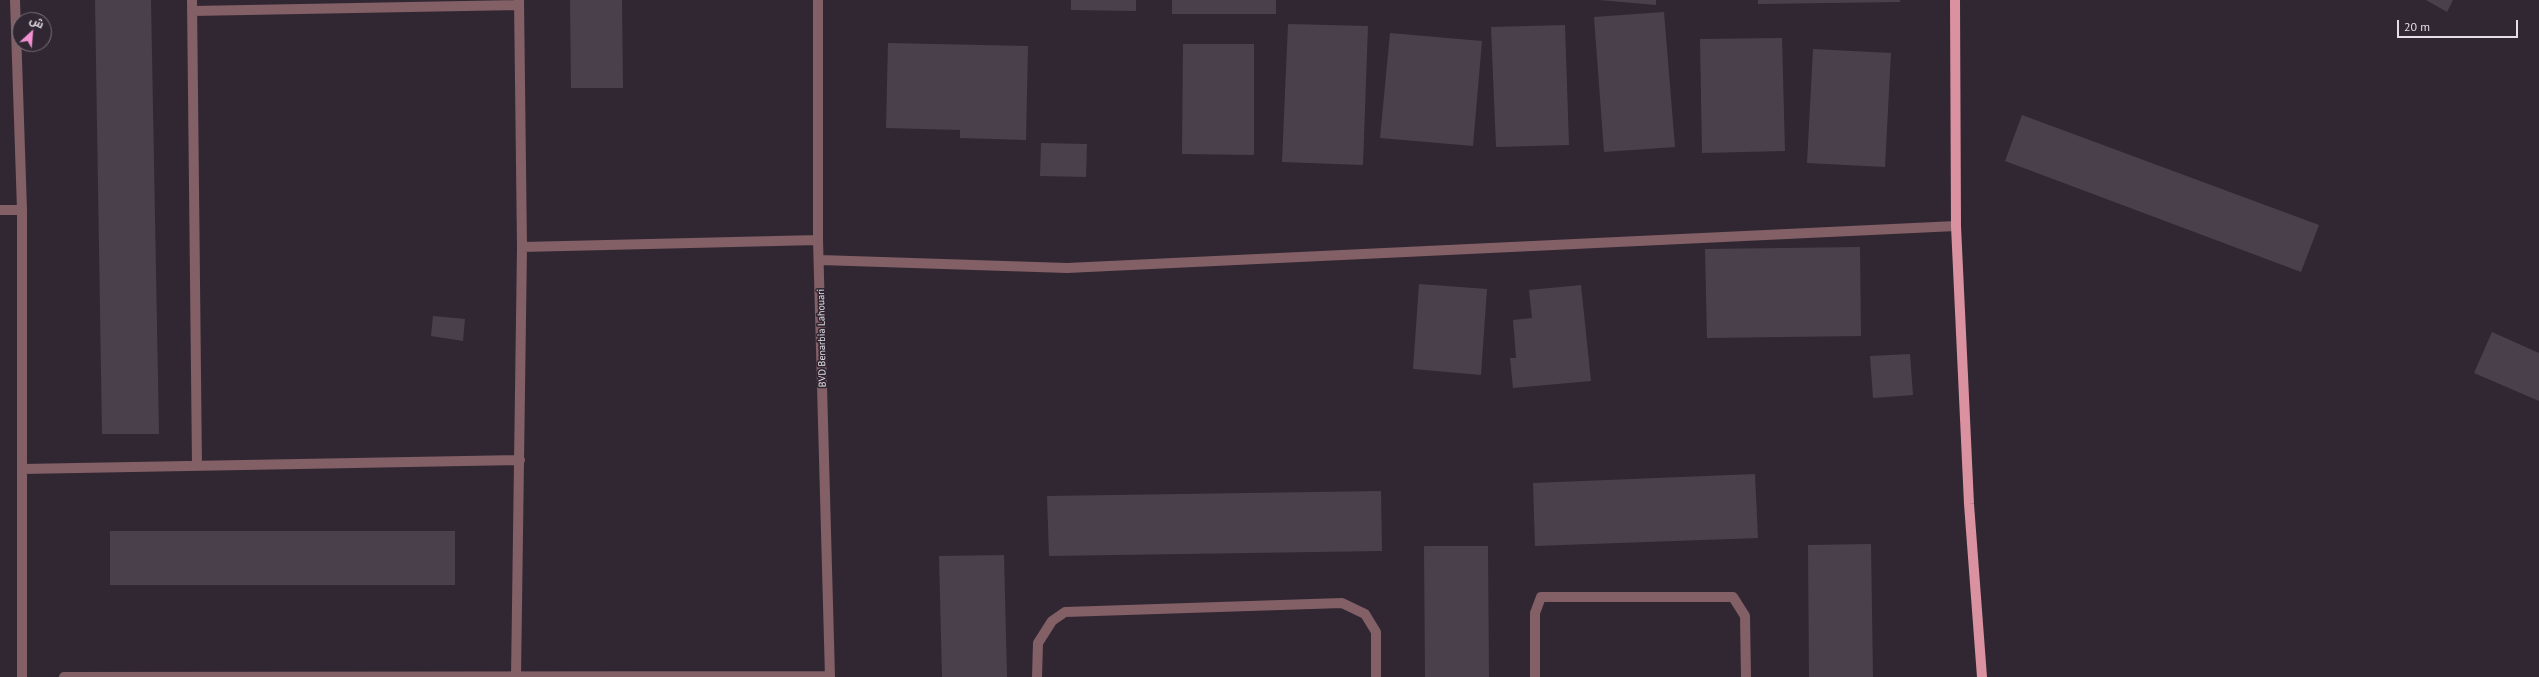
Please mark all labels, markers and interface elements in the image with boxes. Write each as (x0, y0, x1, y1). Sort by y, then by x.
north arrow (12, 12, 52, 52)
scale bar (2399, 12, 2520, 38)
text: ش (27, 13, 46, 32)
text: 20 m (2404, 19, 2430, 34)
street label: BVD Benarbia Lahouari (815, 289, 829, 387)

